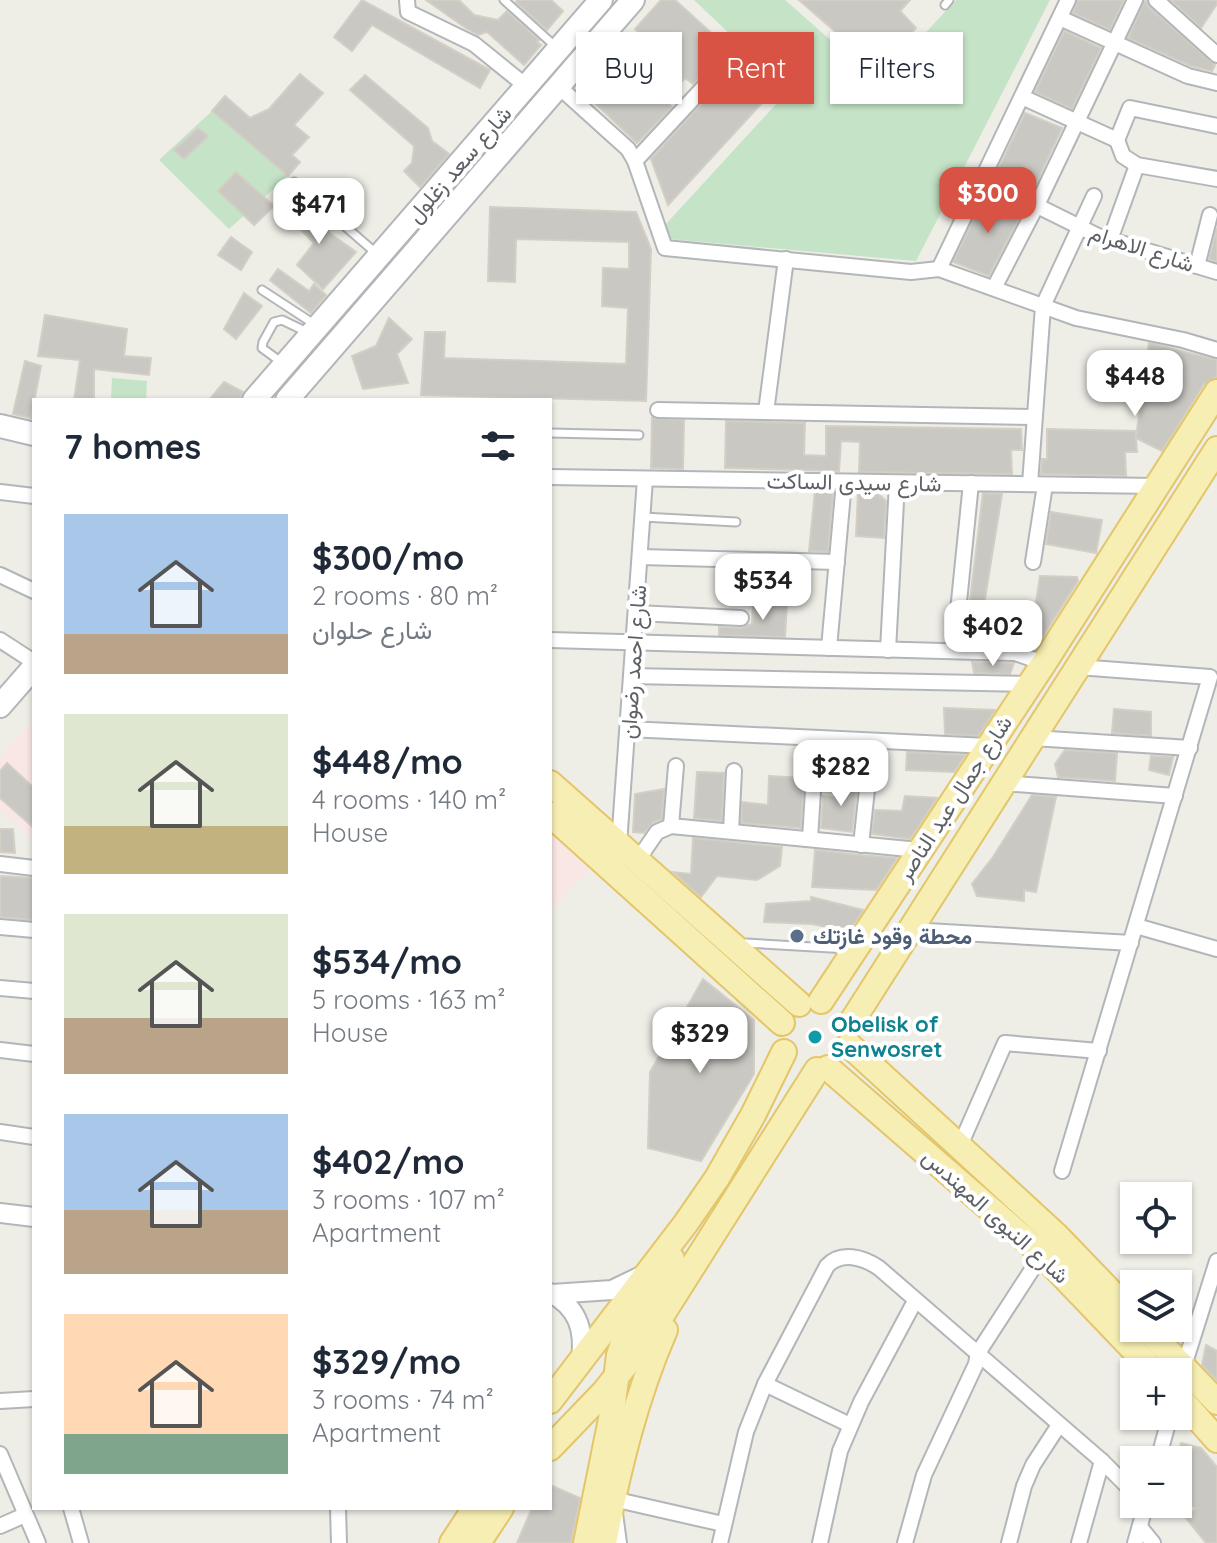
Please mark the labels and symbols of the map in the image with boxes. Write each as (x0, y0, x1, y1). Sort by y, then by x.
street label: شارع سعد زغلول (401, 100, 518, 229)
pin: $300 (941, 167, 1035, 235)
pin: $471 (272, 178, 366, 246)
street label: شارع الاهرام (1086, 218, 1198, 279)
pin: $448 (1088, 350, 1182, 418)
street label: شارع سيدى الساكت (766, 466, 942, 499)
pin: $534 (716, 554, 810, 622)
street label: شارع احمد رضوان (614, 584, 653, 740)
pin: $402 (946, 600, 1040, 668)
street label: شارع جمال عبد الناصر (889, 710, 1019, 887)
pin: $282 (794, 740, 888, 808)
place label: محطة وقود غازتك (813, 922, 972, 950)
marker: محطة وقود غازتك (788, 927, 806, 945)
pin: $329 (653, 1007, 747, 1075)
place label: Obelisk of Senwosret (831, 1010, 943, 1063)
marker: Obelisk of Senwosret (806, 1028, 824, 1046)
street label: شارع النبوى المهندس (916, 1143, 1075, 1290)

